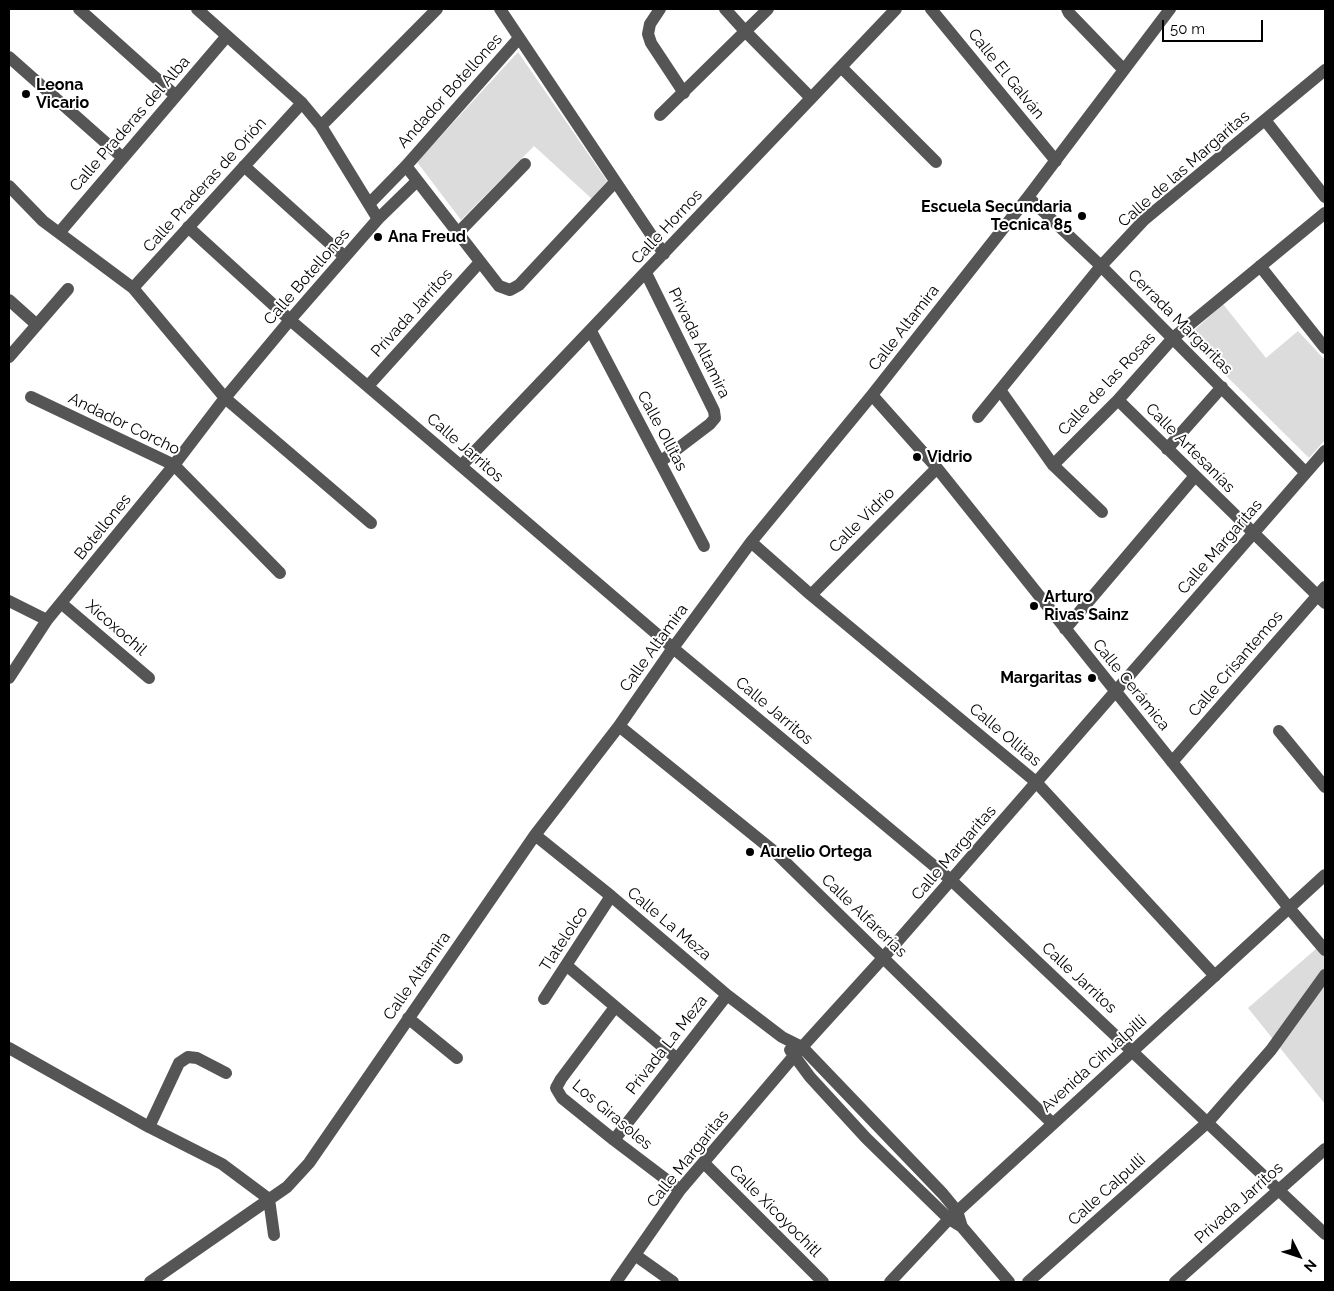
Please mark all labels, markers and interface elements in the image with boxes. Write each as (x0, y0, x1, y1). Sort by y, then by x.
scale bar (1164, 10, 1265, 42)
text: 50 m (1170, 20, 1205, 38)
street label: Calle El Galván (964, 25, 1048, 123)
street label: Andador Botellones (394, 30, 506, 152)
street label: Calle Praderas del Alba (66, 52, 194, 196)
place label: Leona Vicario (36, 75, 89, 113)
marker: Leona Vicario (20, 88, 32, 100)
street label: Calle de las Margaritas (1114, 107, 1254, 231)
street label: Calle Praderas de Orión (139, 114, 271, 256)
street label: Calle Hornos (627, 186, 707, 268)
place label: Escuela Secundaria Tecnica 85 (921, 197, 1072, 235)
marker: Escuela Secundaria Tecnica 85 (1076, 210, 1088, 222)
street label: Calle Botellones (260, 225, 354, 329)
place label: Ana Freud (388, 227, 466, 247)
marker: Ana Freud (372, 231, 384, 243)
street label: Privada Jarritos (367, 265, 457, 361)
street label: Cerrada Margaritas (1123, 265, 1237, 379)
street label: Calle Altamira (865, 281, 943, 375)
street label: Privada Altamira (664, 285, 734, 401)
street label: Calle de las Rosas (1054, 328, 1160, 440)
street label: Calle Ollitas (633, 388, 691, 474)
street label: Andador Corcho (65, 389, 183, 459)
street label: Calle Artesanías (1141, 399, 1239, 497)
street label: Calle Jarritos (423, 409, 507, 487)
place label: Vidrio (927, 447, 972, 467)
marker: Vidrio (911, 451, 923, 463)
street label: Calle Vidrio (825, 483, 899, 557)
street label: Botellones (71, 490, 135, 564)
street label: Calle Margaritas (1174, 496, 1266, 598)
place label: Arturo Rivas Sainz (1044, 587, 1129, 625)
street label: Xicoxochil (82, 596, 150, 660)
street label: Calle Altamira (616, 600, 692, 696)
marker: Arturo Rivas Sainz (1028, 600, 1040, 612)
street label: Calle Crisantemos (1185, 607, 1287, 721)
street label: Calle Cerámica (1088, 635, 1174, 735)
place label: Margaritas (1000, 668, 1082, 688)
marker: Margaritas (1086, 672, 1098, 684)
street label: Calle Jarritos (731, 673, 817, 749)
street label: Calle Ollitas (965, 699, 1045, 771)
street label: Calle Margaritas (908, 802, 1000, 904)
place label: Aurelio Ortega (760, 842, 872, 862)
marker: Aurelio Ortega (744, 846, 756, 858)
street label: Calle Alfarerías (817, 870, 911, 962)
street label: Calle La Meza (623, 883, 715, 965)
street label: Tlatelolco (536, 903, 592, 975)
street label: Calle Altamira (379, 928, 455, 1024)
street label: Calle Jarritos (1038, 938, 1120, 1018)
street label: Privada La Meza (622, 992, 712, 1098)
street label: Avenida Cihualpilli (1037, 1012, 1151, 1116)
street label: Los Girasoles (568, 1076, 656, 1154)
street label: Calle Margaritas (643, 1107, 733, 1211)
street label: Calle Calpulli (1064, 1150, 1150, 1230)
street label: Privada Jarritos (1191, 1158, 1287, 1248)
street label: Calle Xicoyochitl (725, 1161, 825, 1261)
north arrow (1274, 1231, 1324, 1281)
text: N (1301, 1257, 1320, 1275)

